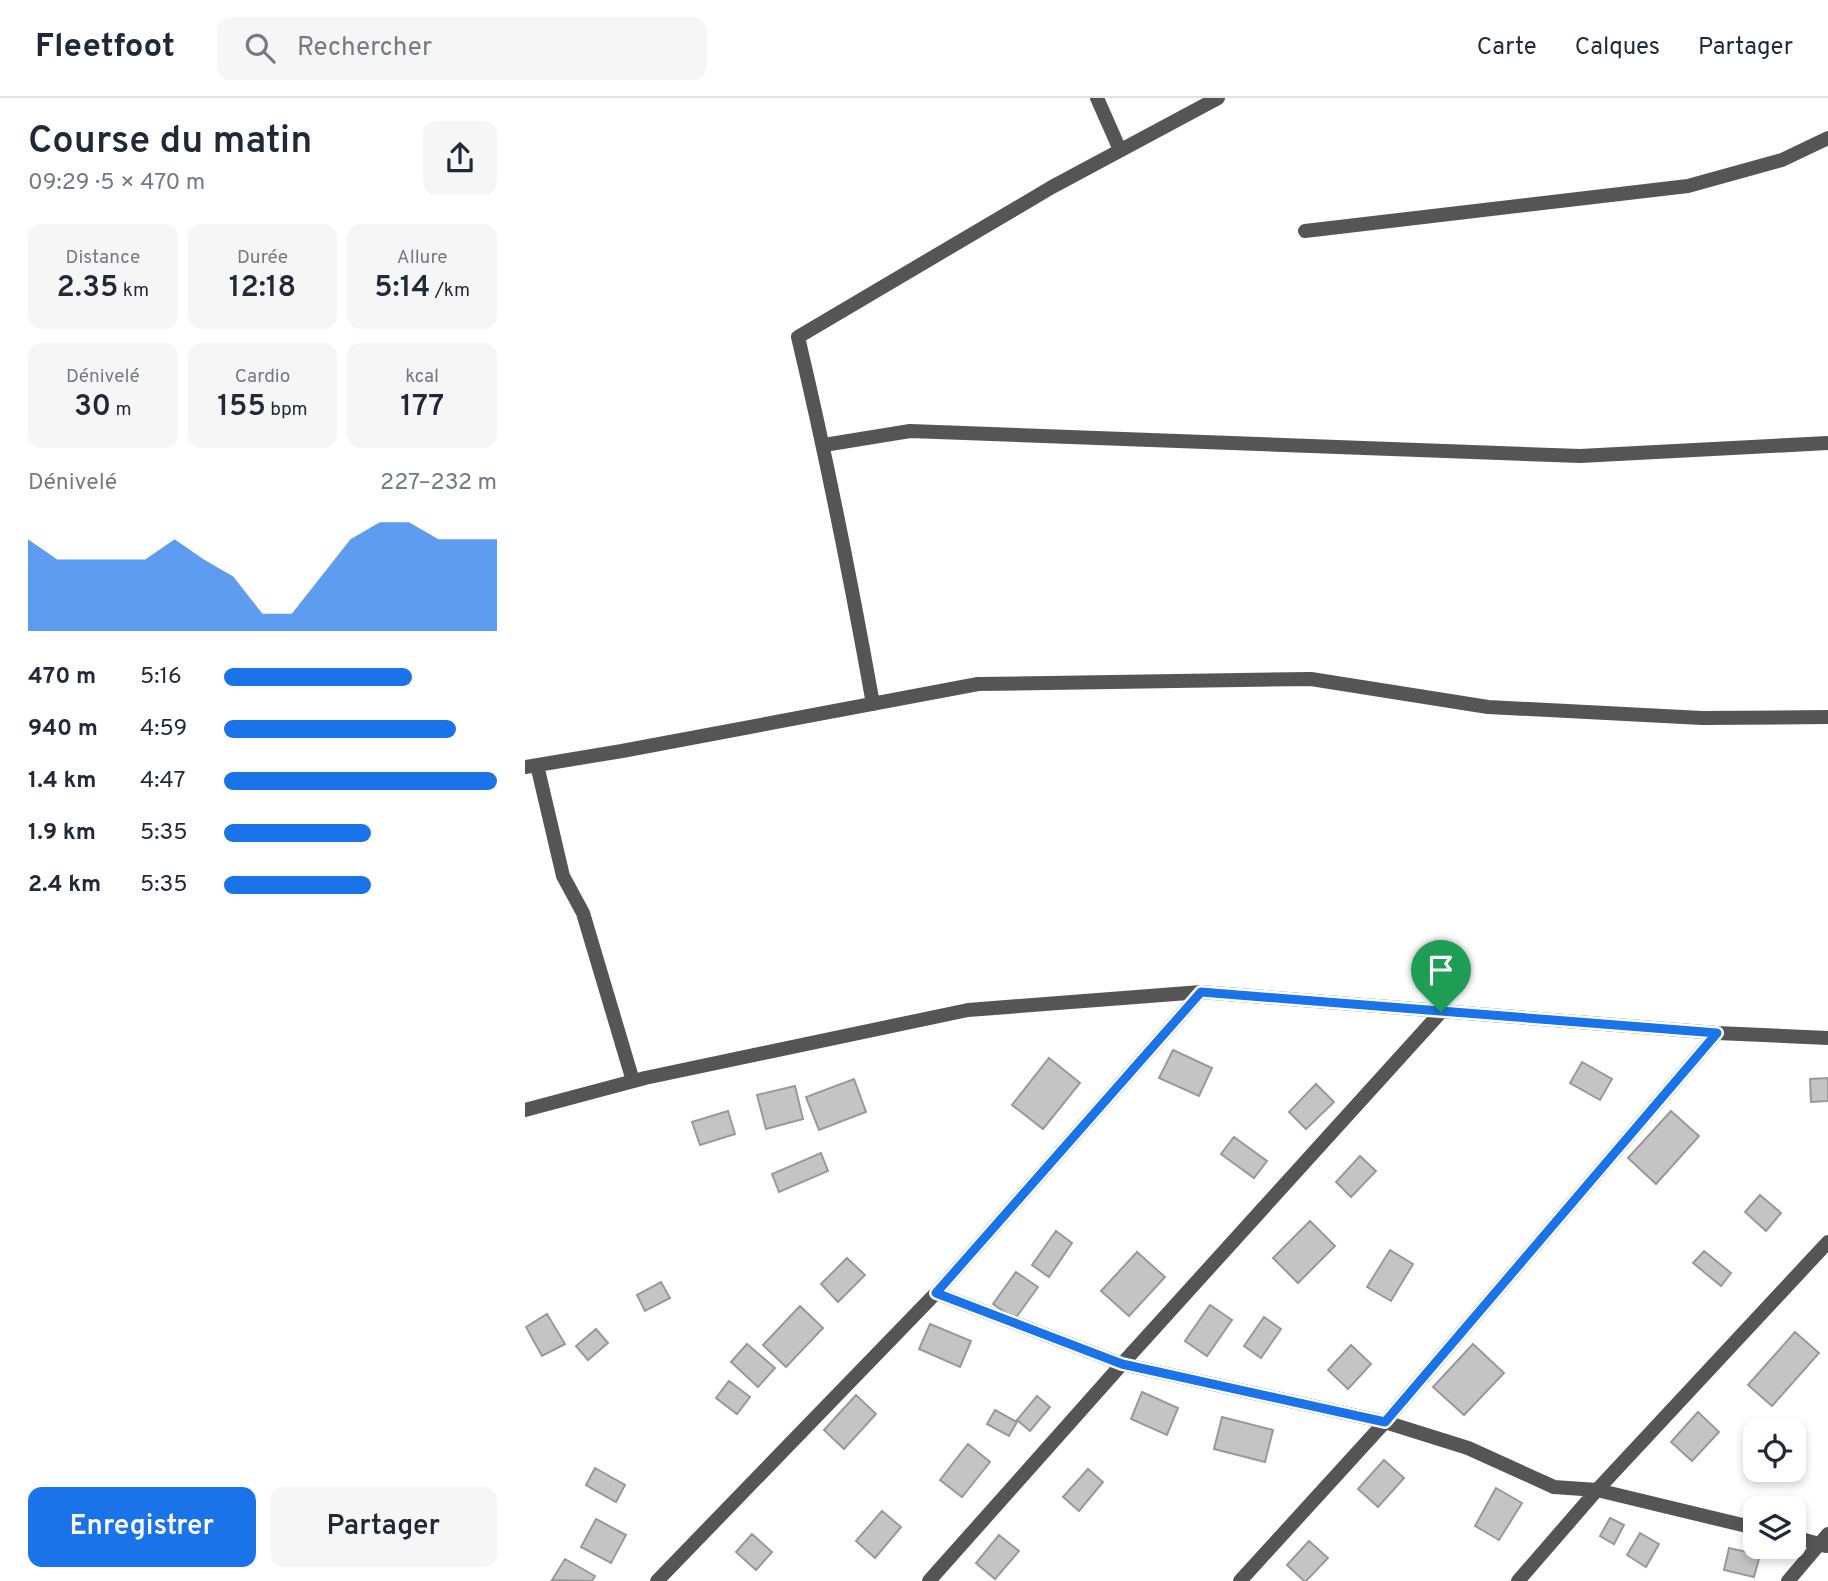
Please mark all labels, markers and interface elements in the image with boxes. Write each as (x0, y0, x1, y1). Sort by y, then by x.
search box (217, 17, 707, 80)
text: Fleetfoot (35, 27, 175, 69)
icon: search (241, 29, 279, 67)
text: Rechercher (297, 32, 432, 65)
text: Carte (1477, 33, 1537, 63)
text: Calques (1575, 33, 1660, 63)
text: Partager (1698, 33, 1793, 63)
text: Course du matin (28, 118, 312, 167)
button: share (423, 121, 497, 195)
text: 09:29 · 5 × 470 m (28, 169, 205, 198)
text: Distance (66, 246, 140, 270)
text: Durée (237, 246, 288, 270)
text: Allure (397, 246, 448, 270)
text: 2.35 (56, 270, 118, 307)
text: 12:18 (229, 270, 296, 307)
text: 5:14 (374, 270, 430, 307)
text: km (118, 279, 149, 303)
text: /km (430, 279, 470, 303)
text: Dénivelé (66, 365, 140, 389)
text: Cardio (235, 365, 290, 389)
text: kcal (405, 365, 439, 389)
text: 30 (74, 389, 111, 426)
text: 155 (217, 389, 266, 426)
text: 177 (400, 389, 444, 426)
text: m (111, 398, 132, 422)
text: bpm (266, 398, 308, 422)
text: Dénivelé (28, 469, 117, 498)
text: 227–232 m (380, 469, 497, 498)
text: 470 m (28, 663, 96, 692)
text: 5:16 (140, 663, 182, 692)
text: 940 m (28, 715, 98, 744)
text: 4:59 (140, 715, 187, 744)
text: 1.4 km (28, 767, 96, 796)
text: 4:47 (140, 767, 186, 796)
text: 1.9 km (28, 819, 96, 848)
text: 5:35 (140, 819, 188, 848)
text: 2.4 km (28, 871, 101, 900)
text: 5:35 (140, 871, 188, 900)
pin (1411, 940, 1471, 1012)
icon: arrive (1422, 951, 1460, 989)
map controls (1743, 1419, 1806, 1559)
button: locate (1743, 1419, 1806, 1482)
button: Enregistrer (28, 1487, 256, 1567)
button: Partager (270, 1487, 497, 1567)
button: layers (1743, 1496, 1806, 1559)

